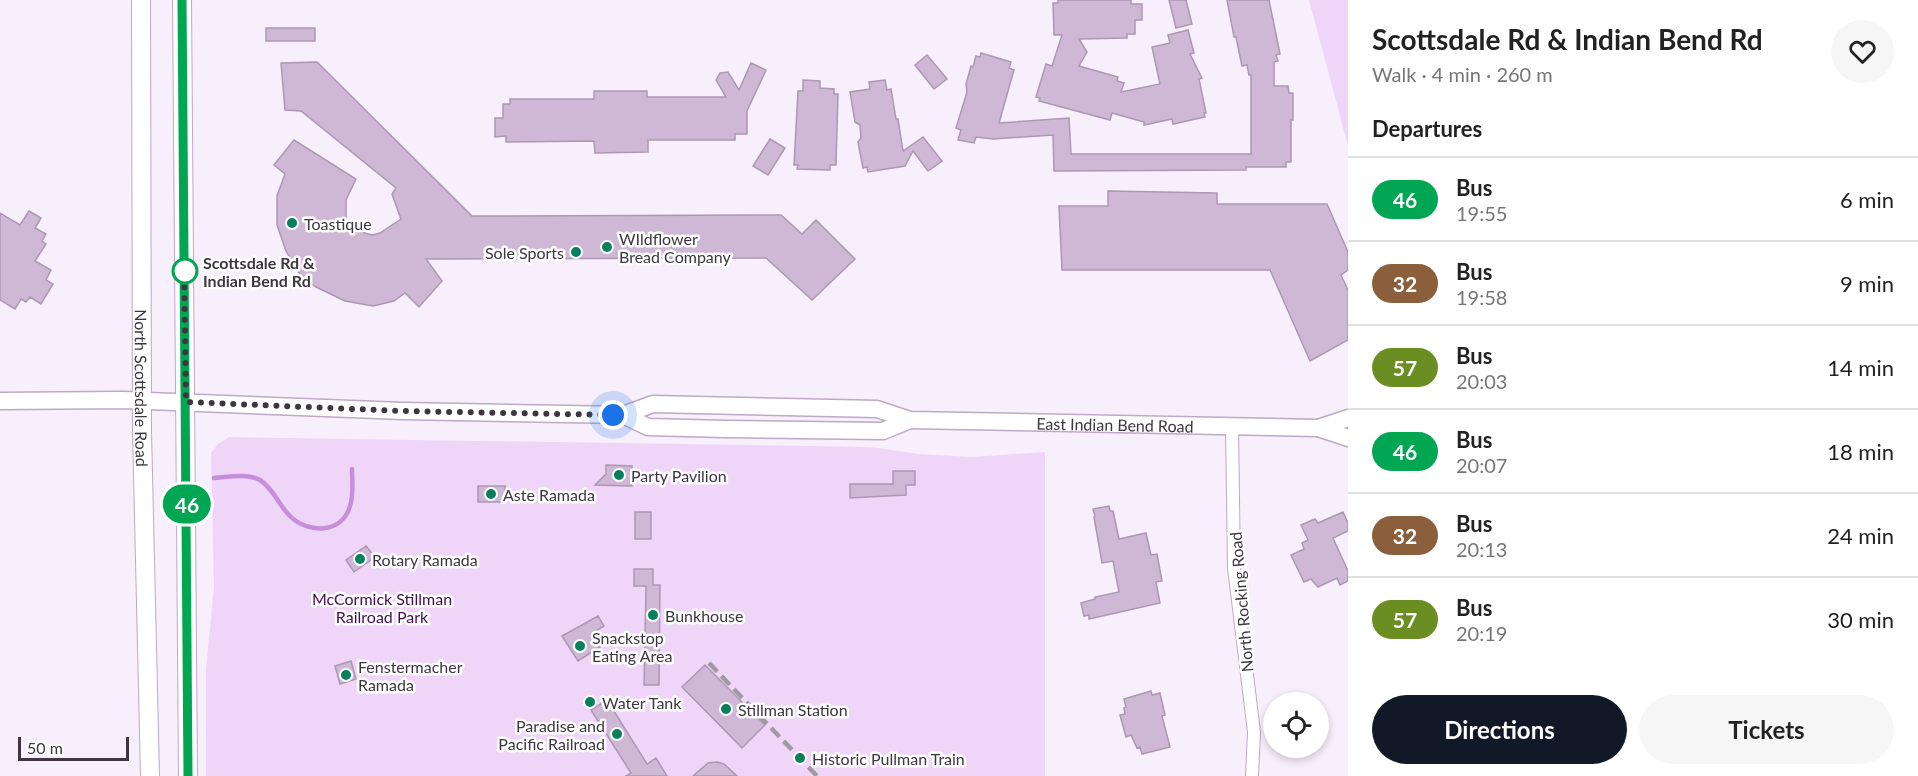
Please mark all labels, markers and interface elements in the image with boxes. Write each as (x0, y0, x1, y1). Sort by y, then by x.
button: heart (1831, 20, 1894, 83)
text: Scottsdale Rd & Indian Bend Rd (1372, 22, 1763, 56)
text: Walk · 4 min · 260 m (1372, 62, 1553, 86)
text: Departures (1372, 115, 1482, 142)
text: Bus (1456, 174, 1492, 201)
text: 6 min (1840, 186, 1894, 213)
text: 46 (1393, 187, 1417, 212)
text: 19:55 (1456, 201, 1507, 225)
place label: Toastique (304, 214, 372, 233)
marker: Toastique (285, 216, 299, 230)
place label: WIldflower Bread Company (619, 229, 732, 266)
marker: WIldflower Bread Company (600, 240, 614, 254)
place label: Sole Sports (485, 243, 564, 262)
marker: Sole Sports (569, 245, 583, 259)
place label: Scottsdale Rd & Indian Bend Rd (203, 253, 315, 290)
marker: Scottsdale Rd & Indian Bend Rd (172, 258, 198, 284)
text: Bus (1456, 258, 1492, 285)
text: 9 min (1840, 270, 1894, 297)
text: 32 (1393, 271, 1417, 296)
text: 19:58 (1456, 285, 1507, 309)
street label: North Scottsdale Road (132, 309, 152, 467)
text: Bus (1456, 342, 1492, 369)
text: 14 min (1827, 354, 1894, 381)
text: 57 (1393, 355, 1417, 380)
text: 20:03 (1456, 369, 1507, 393)
your location (598, 400, 628, 430)
street label: East Indian Bend Road (1036, 413, 1194, 435)
text: Bus (1456, 426, 1492, 453)
text: 18 min (1827, 438, 1894, 465)
text: 46 (1393, 439, 1417, 464)
text: 20:07 (1456, 453, 1507, 477)
place label: Party Pavilion (631, 466, 727, 485)
marker: Party Pavilion (612, 468, 626, 482)
line badge: 46 (160, 484, 214, 524)
place label: Aste Ramada (503, 485, 595, 504)
marker: Aste Ramada (484, 487, 498, 501)
text: 46 (175, 492, 199, 517)
text: Bus (1456, 510, 1492, 537)
text: 24 min (1827, 522, 1894, 549)
text: 32 (1393, 523, 1417, 548)
street label: North Rocking Road (1225, 531, 1257, 673)
text: 20:13 (1456, 537, 1507, 561)
place label: Rotary Ramada (372, 550, 478, 569)
marker: Rotary Ramada (353, 552, 367, 566)
park label: McCormick Stillman Railroad Park (312, 589, 452, 626)
text: Bus (1456, 594, 1492, 621)
place label: Bunkhouse (665, 606, 743, 625)
text: 30 min (1827, 606, 1894, 633)
text: 57 (1393, 607, 1417, 632)
marker: Bunkhouse (646, 608, 660, 622)
text: 20:19 (1456, 621, 1507, 645)
place label: Snackstop Eating Area (592, 628, 672, 665)
marker: Snackstop Eating Area (573, 639, 587, 653)
place label: Fenstermacher Ramada (358, 657, 463, 694)
marker: Fenstermacher Ramada (339, 668, 353, 682)
map controls (1263, 692, 1329, 758)
button: locate (1263, 692, 1329, 758)
place label: Water Tank (602, 693, 682, 712)
marker: Water Tank (583, 695, 597, 709)
button: Directions (1372, 695, 1627, 764)
button: Tickets (1639, 695, 1894, 764)
place label: Stillman Station (738, 700, 848, 719)
marker: Stillman Station (719, 702, 733, 716)
place label: Paradise and Pacific Railroad (498, 716, 605, 753)
marker: Paradise and Pacific Railroad (610, 727, 624, 741)
scale bar (18, 734, 129, 762)
text: 50 m (27, 738, 63, 757)
place label: Historic Pullman Train (812, 749, 965, 768)
marker: Historic Pullman Train (793, 751, 807, 765)

